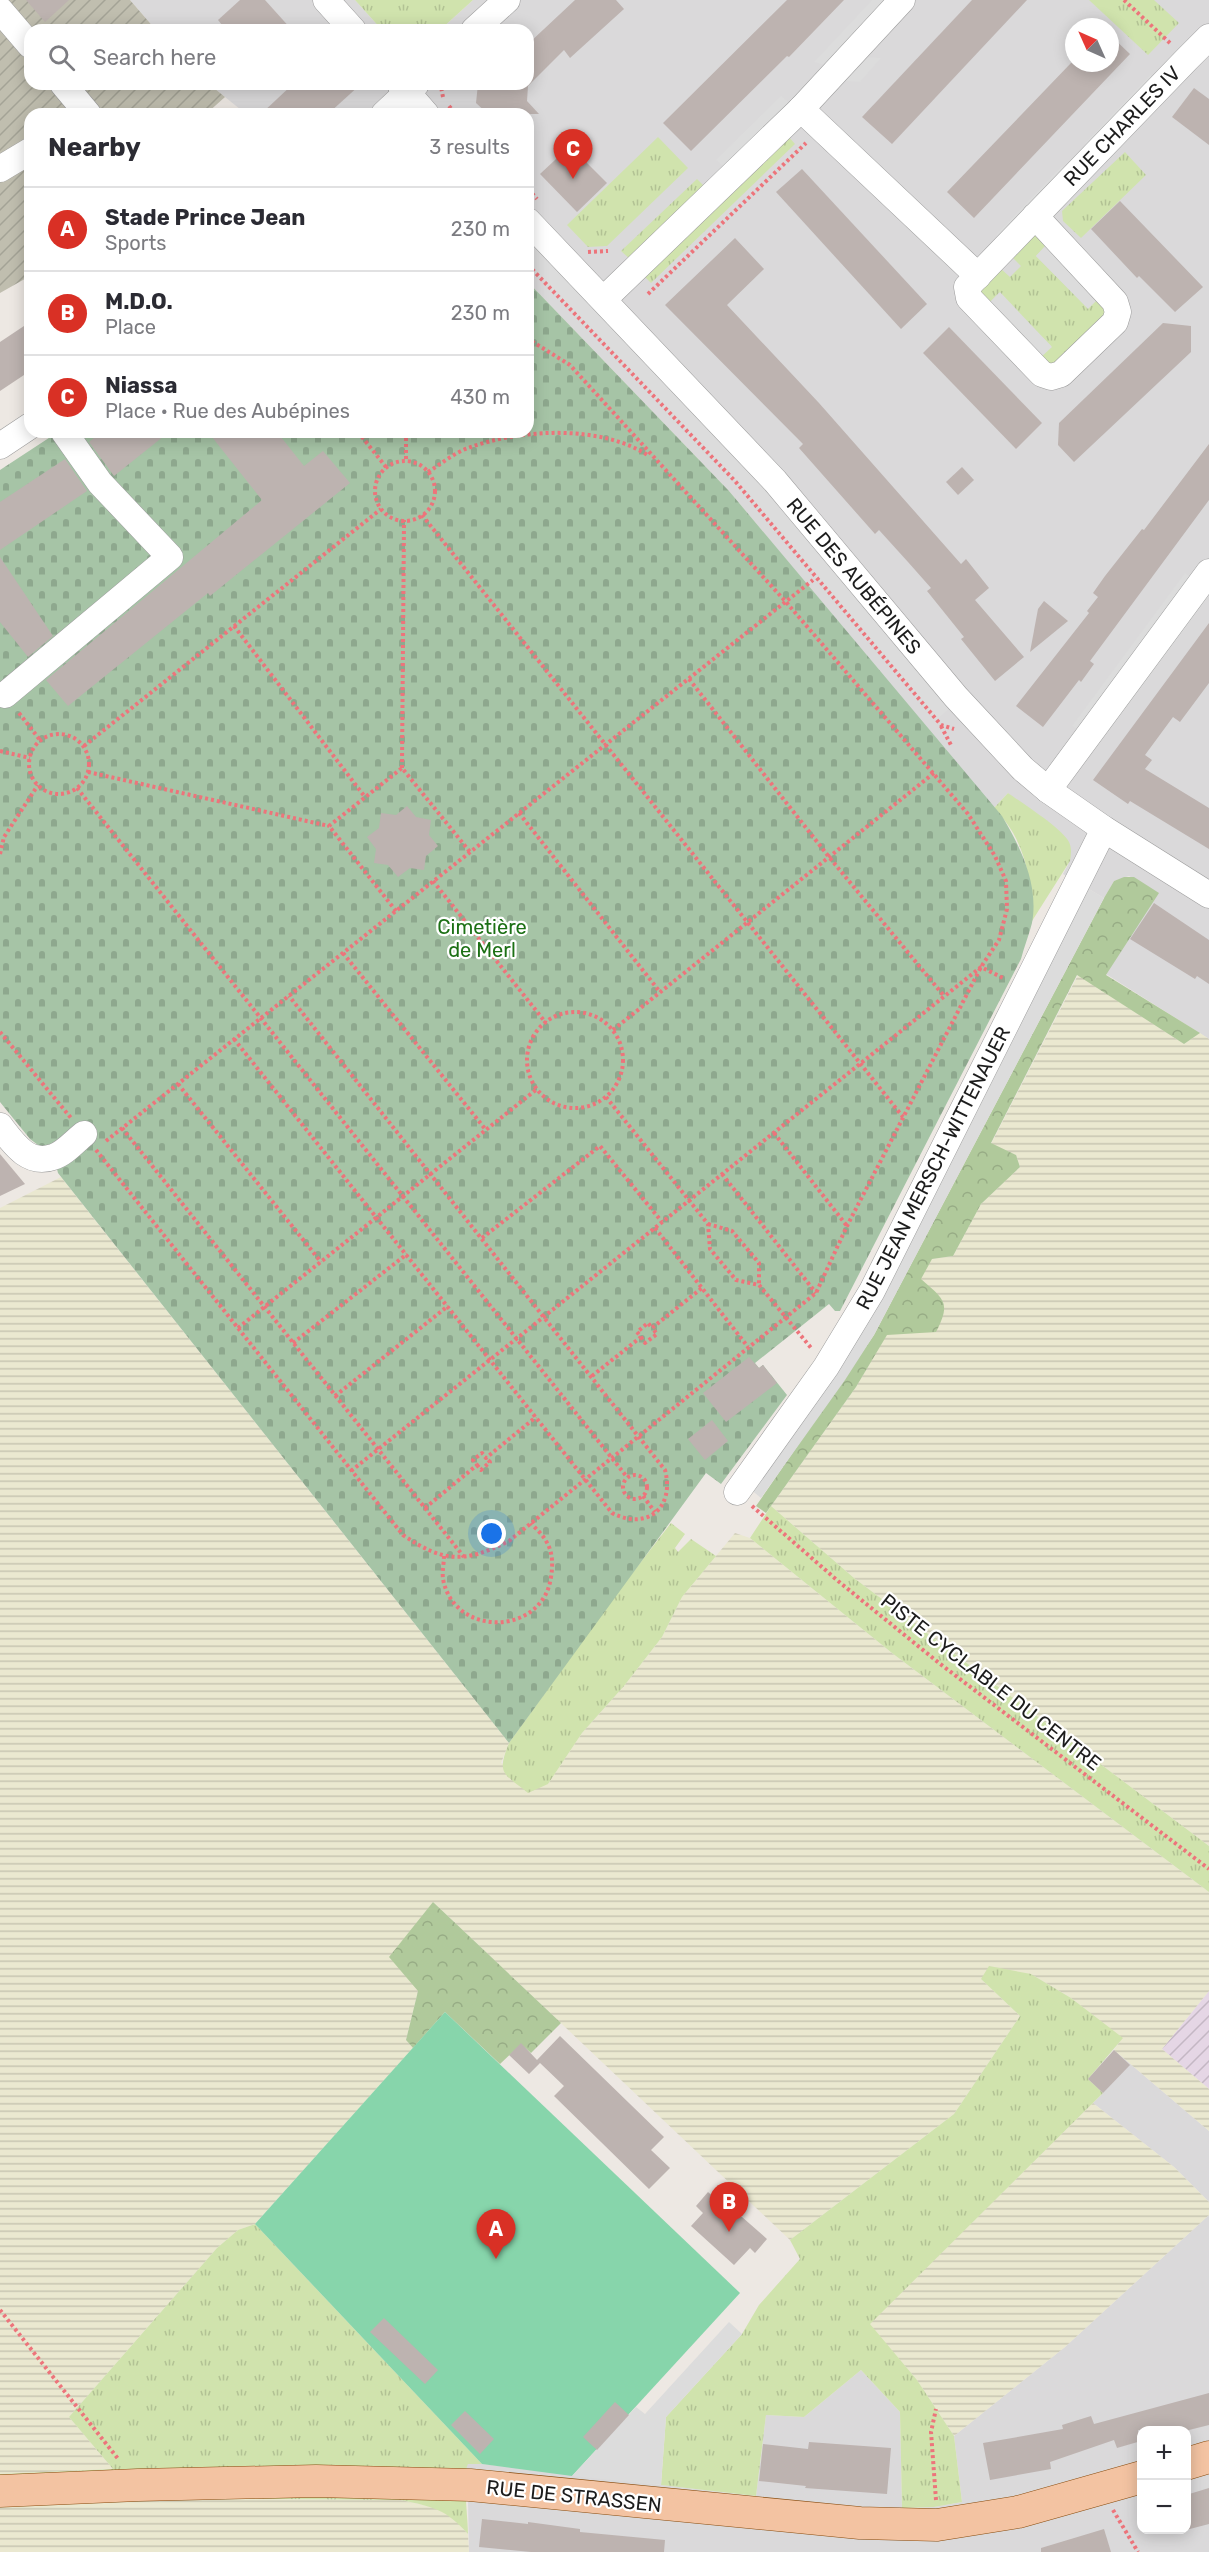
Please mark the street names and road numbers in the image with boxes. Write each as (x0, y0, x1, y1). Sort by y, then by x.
street label: RUE CHARLES IV (1059, 61, 1185, 191)
street label: RUE DES AUBÉPINES (782, 493, 926, 659)
street label: RUE JEAN MERSCH-WITTENAUER (851, 1022, 1015, 1314)
street label: PISTE CYCLABLE DU CENTRE (876, 1589, 1106, 1775)
street label: RUE DE STRASSEN (485, 2475, 663, 2517)

